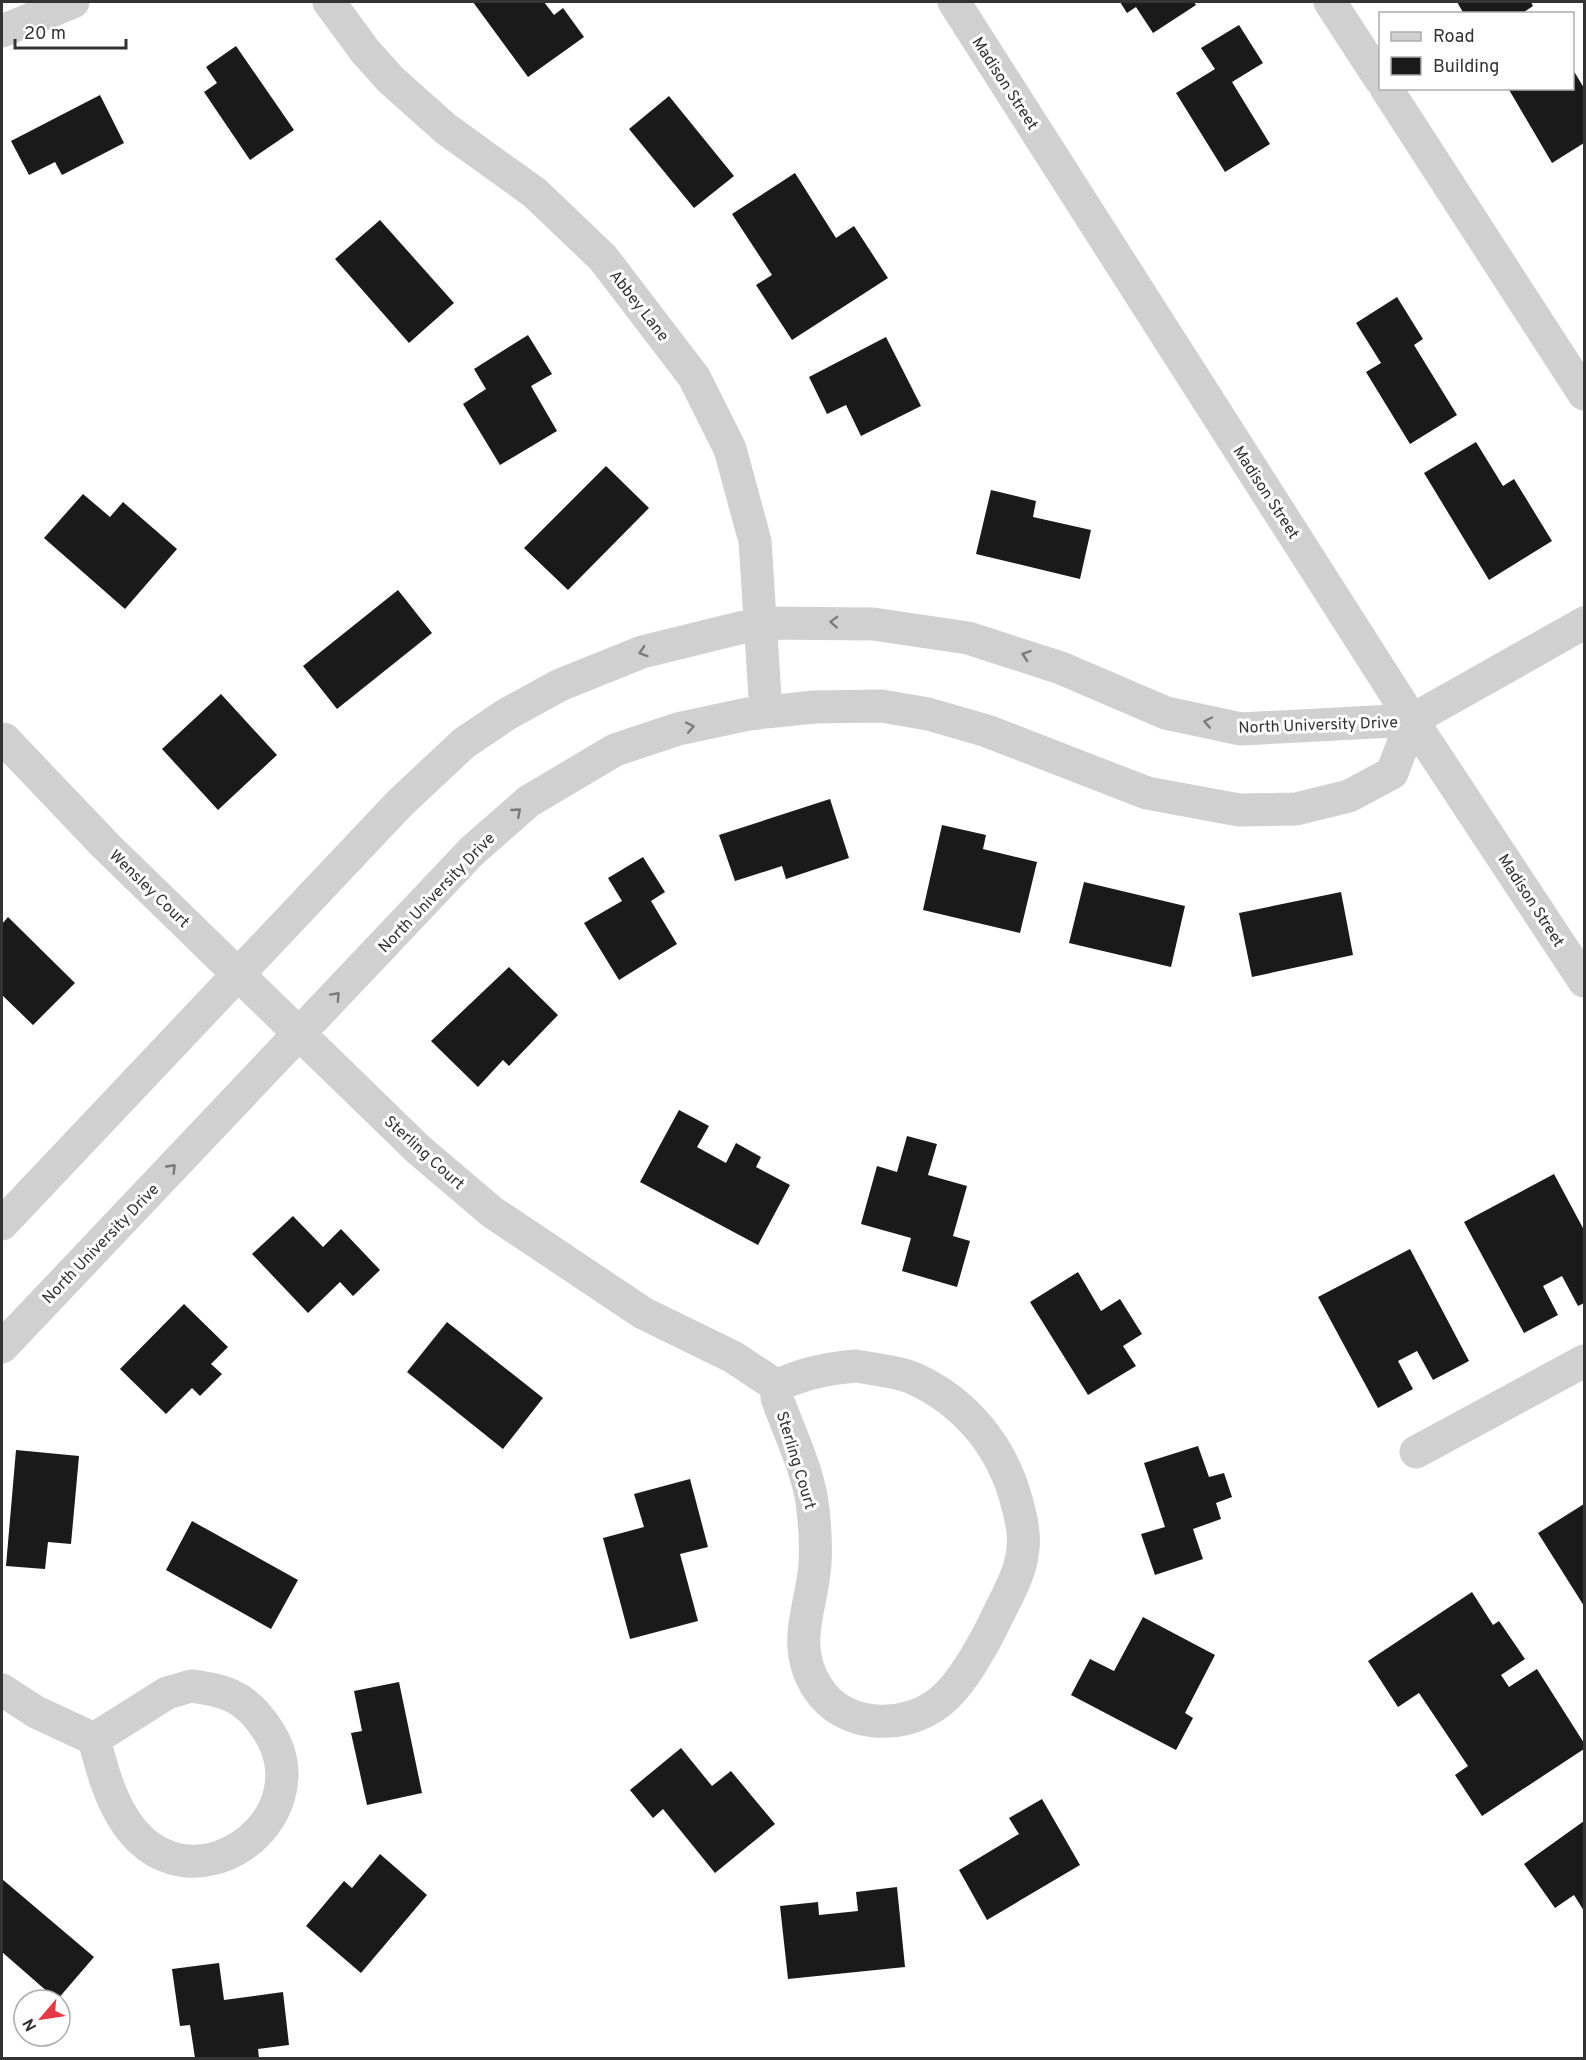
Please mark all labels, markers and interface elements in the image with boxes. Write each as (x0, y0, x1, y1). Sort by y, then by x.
scale bar (15, 12, 126, 50)
legend (1379, 12, 1574, 90)
text: 20 m (24, 23, 66, 46)
text: Road (1433, 26, 1475, 49)
street label: Madison Street (967, 34, 1042, 134)
text: Building (1433, 56, 1499, 79)
street label: Abbey Lane (604, 267, 672, 346)
street label: Madison Street (1228, 443, 1303, 543)
one-way arrow (830, 616, 839, 629)
one-way arrow (638, 645, 649, 657)
one-way arrow (1021, 650, 1032, 662)
street label: North University Drive (1238, 713, 1398, 739)
one-way arrow (1203, 716, 1213, 729)
one-way arrow (684, 721, 694, 734)
one-way arrow (510, 809, 521, 820)
street label: North University Drive (375, 829, 500, 958)
street label: Wensley Court (104, 846, 193, 933)
street label: Madison Street (1493, 851, 1568, 951)
one-way arrow (328, 992, 339, 1003)
street label: Sterling Court (379, 1112, 468, 1195)
one-way arrow (165, 1164, 176, 1175)
street label: North University Drive (39, 1180, 164, 1309)
street label: Sterling Court (771, 1409, 819, 1512)
north arrow (12, 1988, 72, 2048)
text: N (19, 2014, 42, 2034)

